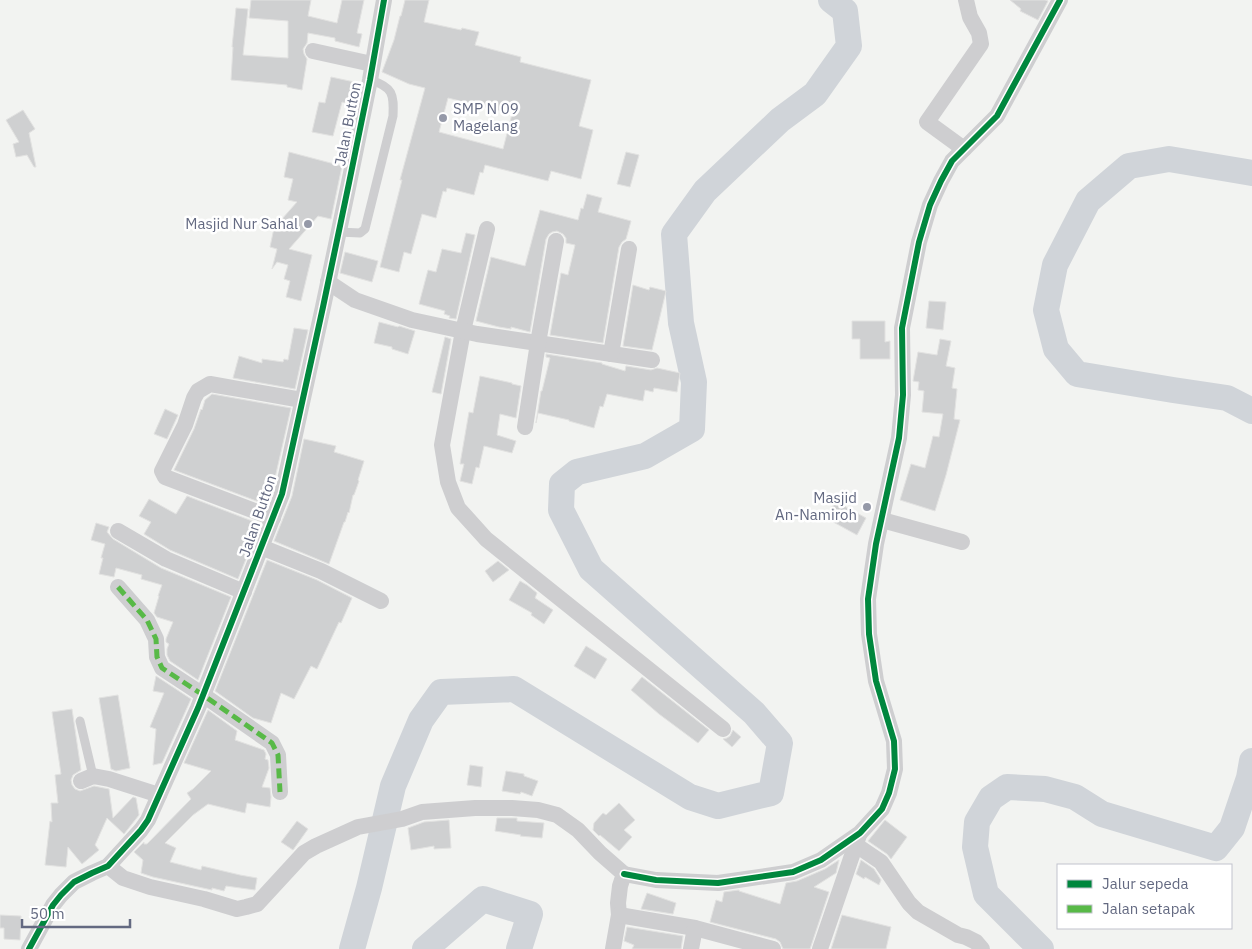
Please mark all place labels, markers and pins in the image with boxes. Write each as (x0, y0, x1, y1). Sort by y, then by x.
place label: SMP N 09 Magelang (453, 99, 519, 135)
marker: SMP N 09 Magelang (437, 112, 449, 124)
place label: Masjid Nur Sahal (185, 214, 298, 233)
marker: Masjid Nur Sahal (302, 218, 314, 230)
place label: Masjid An-Namiroh (775, 488, 857, 524)
marker: Masjid An-Namiroh (861, 501, 873, 513)

